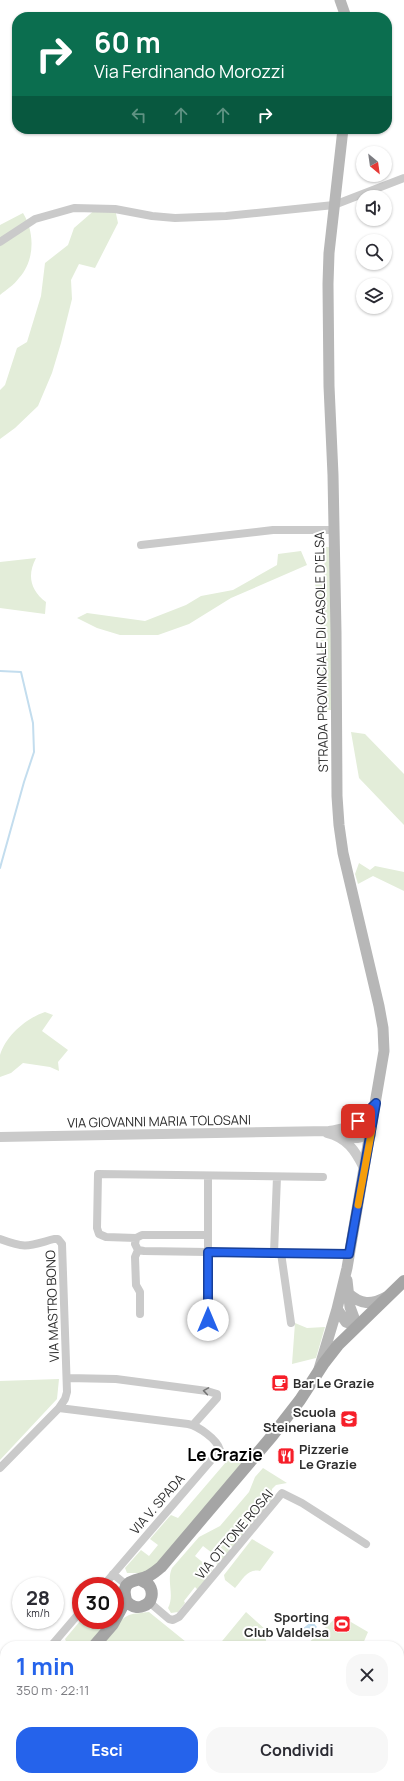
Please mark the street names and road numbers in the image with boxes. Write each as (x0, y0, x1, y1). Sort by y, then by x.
street label: STRADA PROVINCIALE DI CASOLE D'ELSA (310, 531, 332, 773)
street label: VIA GIOVANNI MARIA TOLOSANI (67, 1110, 251, 1132)
street label: VIA MASTRO BONO (41, 1249, 63, 1362)
street label: VIA V. SPADA (126, 1470, 188, 1538)
street label: VIA OTTONE ROSAI (191, 1485, 277, 1583)

